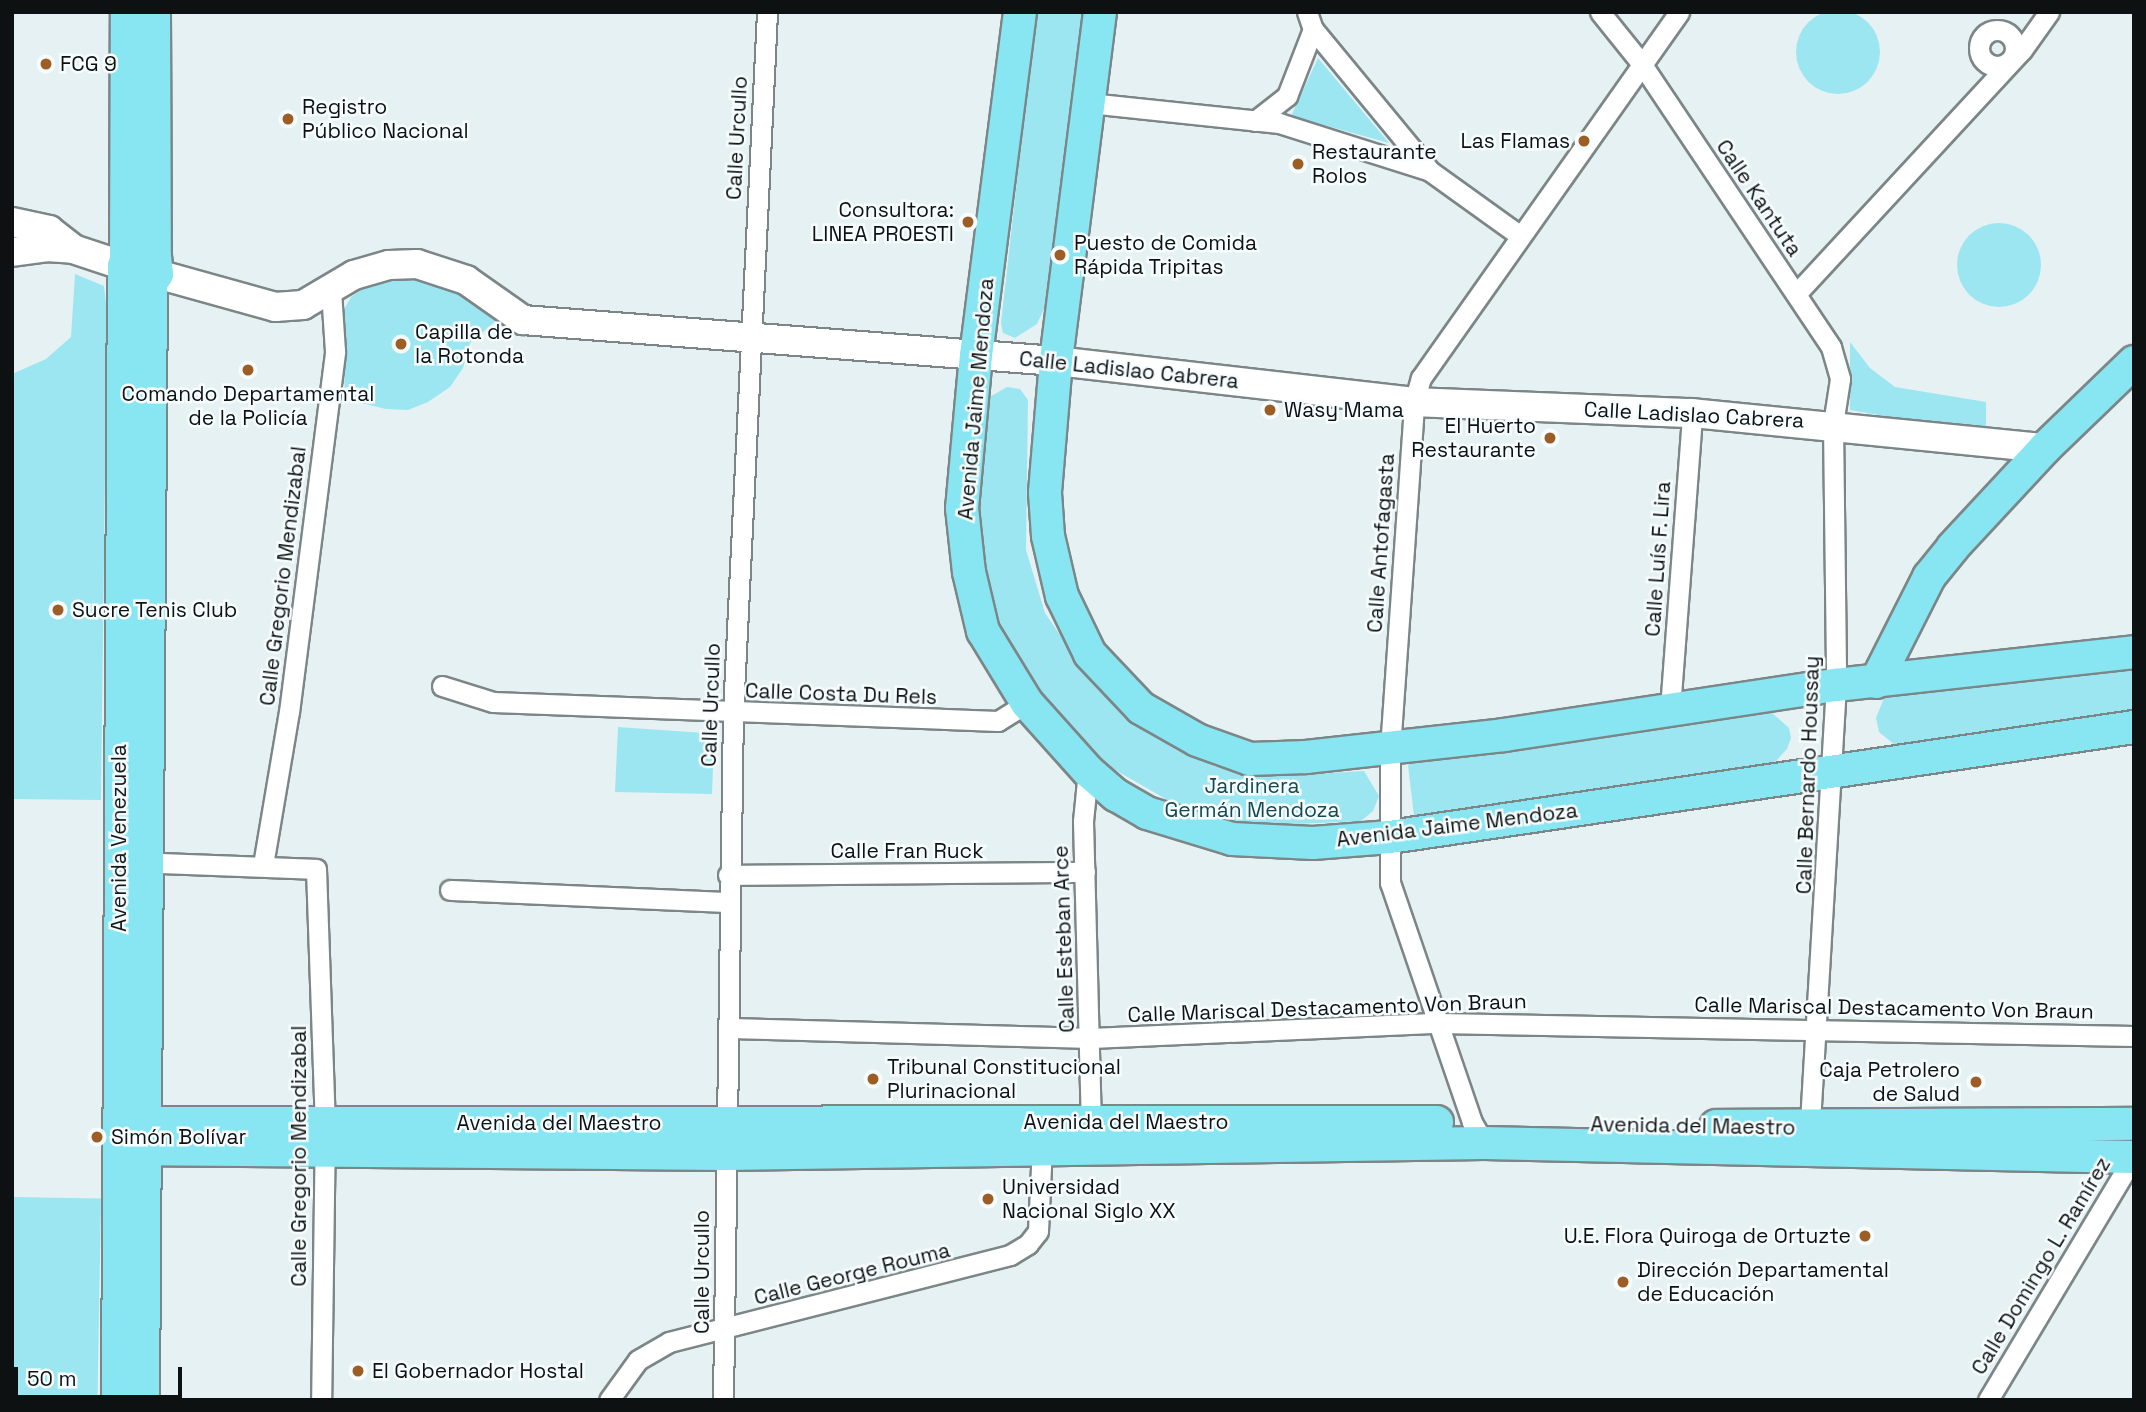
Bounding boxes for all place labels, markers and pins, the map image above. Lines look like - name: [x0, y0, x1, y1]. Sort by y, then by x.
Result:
- place label: FCG 9: [60, 51, 117, 77]
- marker: FCG 9: [38, 56, 54, 72]
- place label: Registro Público Nacional: [302, 94, 469, 144]
- marker: Registro Público Nacional: [280, 111, 296, 127]
- place label: Las Flamas: [1460, 128, 1570, 154]
- marker: Las Flamas: [1576, 133, 1592, 149]
- place label: Restaurante Rolos: [1312, 139, 1437, 189]
- marker: Restaurante Rolos: [1290, 156, 1306, 172]
- place label: Consultora: LINEA PROESTI: [812, 197, 954, 247]
- marker: Consultora: LINEA PROESTI: [960, 214, 976, 230]
- place label: Puesto de Comida Rápida Tripitas: [1074, 230, 1257, 280]
- marker: Puesto de Comida Rápida Tripitas: [1052, 247, 1068, 263]
- place label: Capilla de la Rotonda: [415, 319, 524, 369]
- marker: Capilla de la Rotonda: [393, 336, 409, 352]
- marker: Comando Departamental de la Policía: [240, 362, 256, 378]
- place label: Comando Departamental de la Policía: [122, 381, 374, 431]
- place label: Wasy Mama: [1284, 397, 1404, 423]
- marker: Wasy Mama: [1262, 402, 1278, 418]
- place label: El Huerto Restaurante: [1411, 413, 1536, 463]
- marker: El Huerto Restaurante: [1542, 430, 1558, 446]
- place label: Sucre Tenis Club: [72, 597, 238, 623]
- marker: Sucre Tenis Club: [50, 602, 66, 618]
- place label: Tribunal Constitucional Plurinacional: [887, 1054, 1121, 1104]
- place label: Caja Petrolero de Salud: [1819, 1057, 1960, 1107]
- marker: Tribunal Constitucional Plurinacional: [865, 1071, 881, 1087]
- marker: Caja Petrolero de Salud: [1966, 1072, 1986, 1092]
- place label: Simón Bolívar: [111, 1124, 246, 1150]
- marker: Simón Bolívar: [89, 1129, 105, 1145]
- place label: Universidad Nacional Siglo XX: [1002, 1174, 1176, 1224]
- marker: Universidad Nacional Siglo XX: [980, 1191, 996, 1207]
- place label: U.E. Flora Quiroga de Ortuzte: [1563, 1223, 1851, 1249]
- marker: U.E. Flora Quiroga de Ortuzte: [1857, 1228, 1873, 1244]
- place label: Dirección Departamental de Educación: [1637, 1257, 1889, 1307]
- marker: Dirección Departamental de Educación: [1615, 1274, 1631, 1290]
- place label: El Gobernador Hostal: [372, 1358, 584, 1384]
- marker: El Gobernador Hostal: [350, 1363, 366, 1379]

